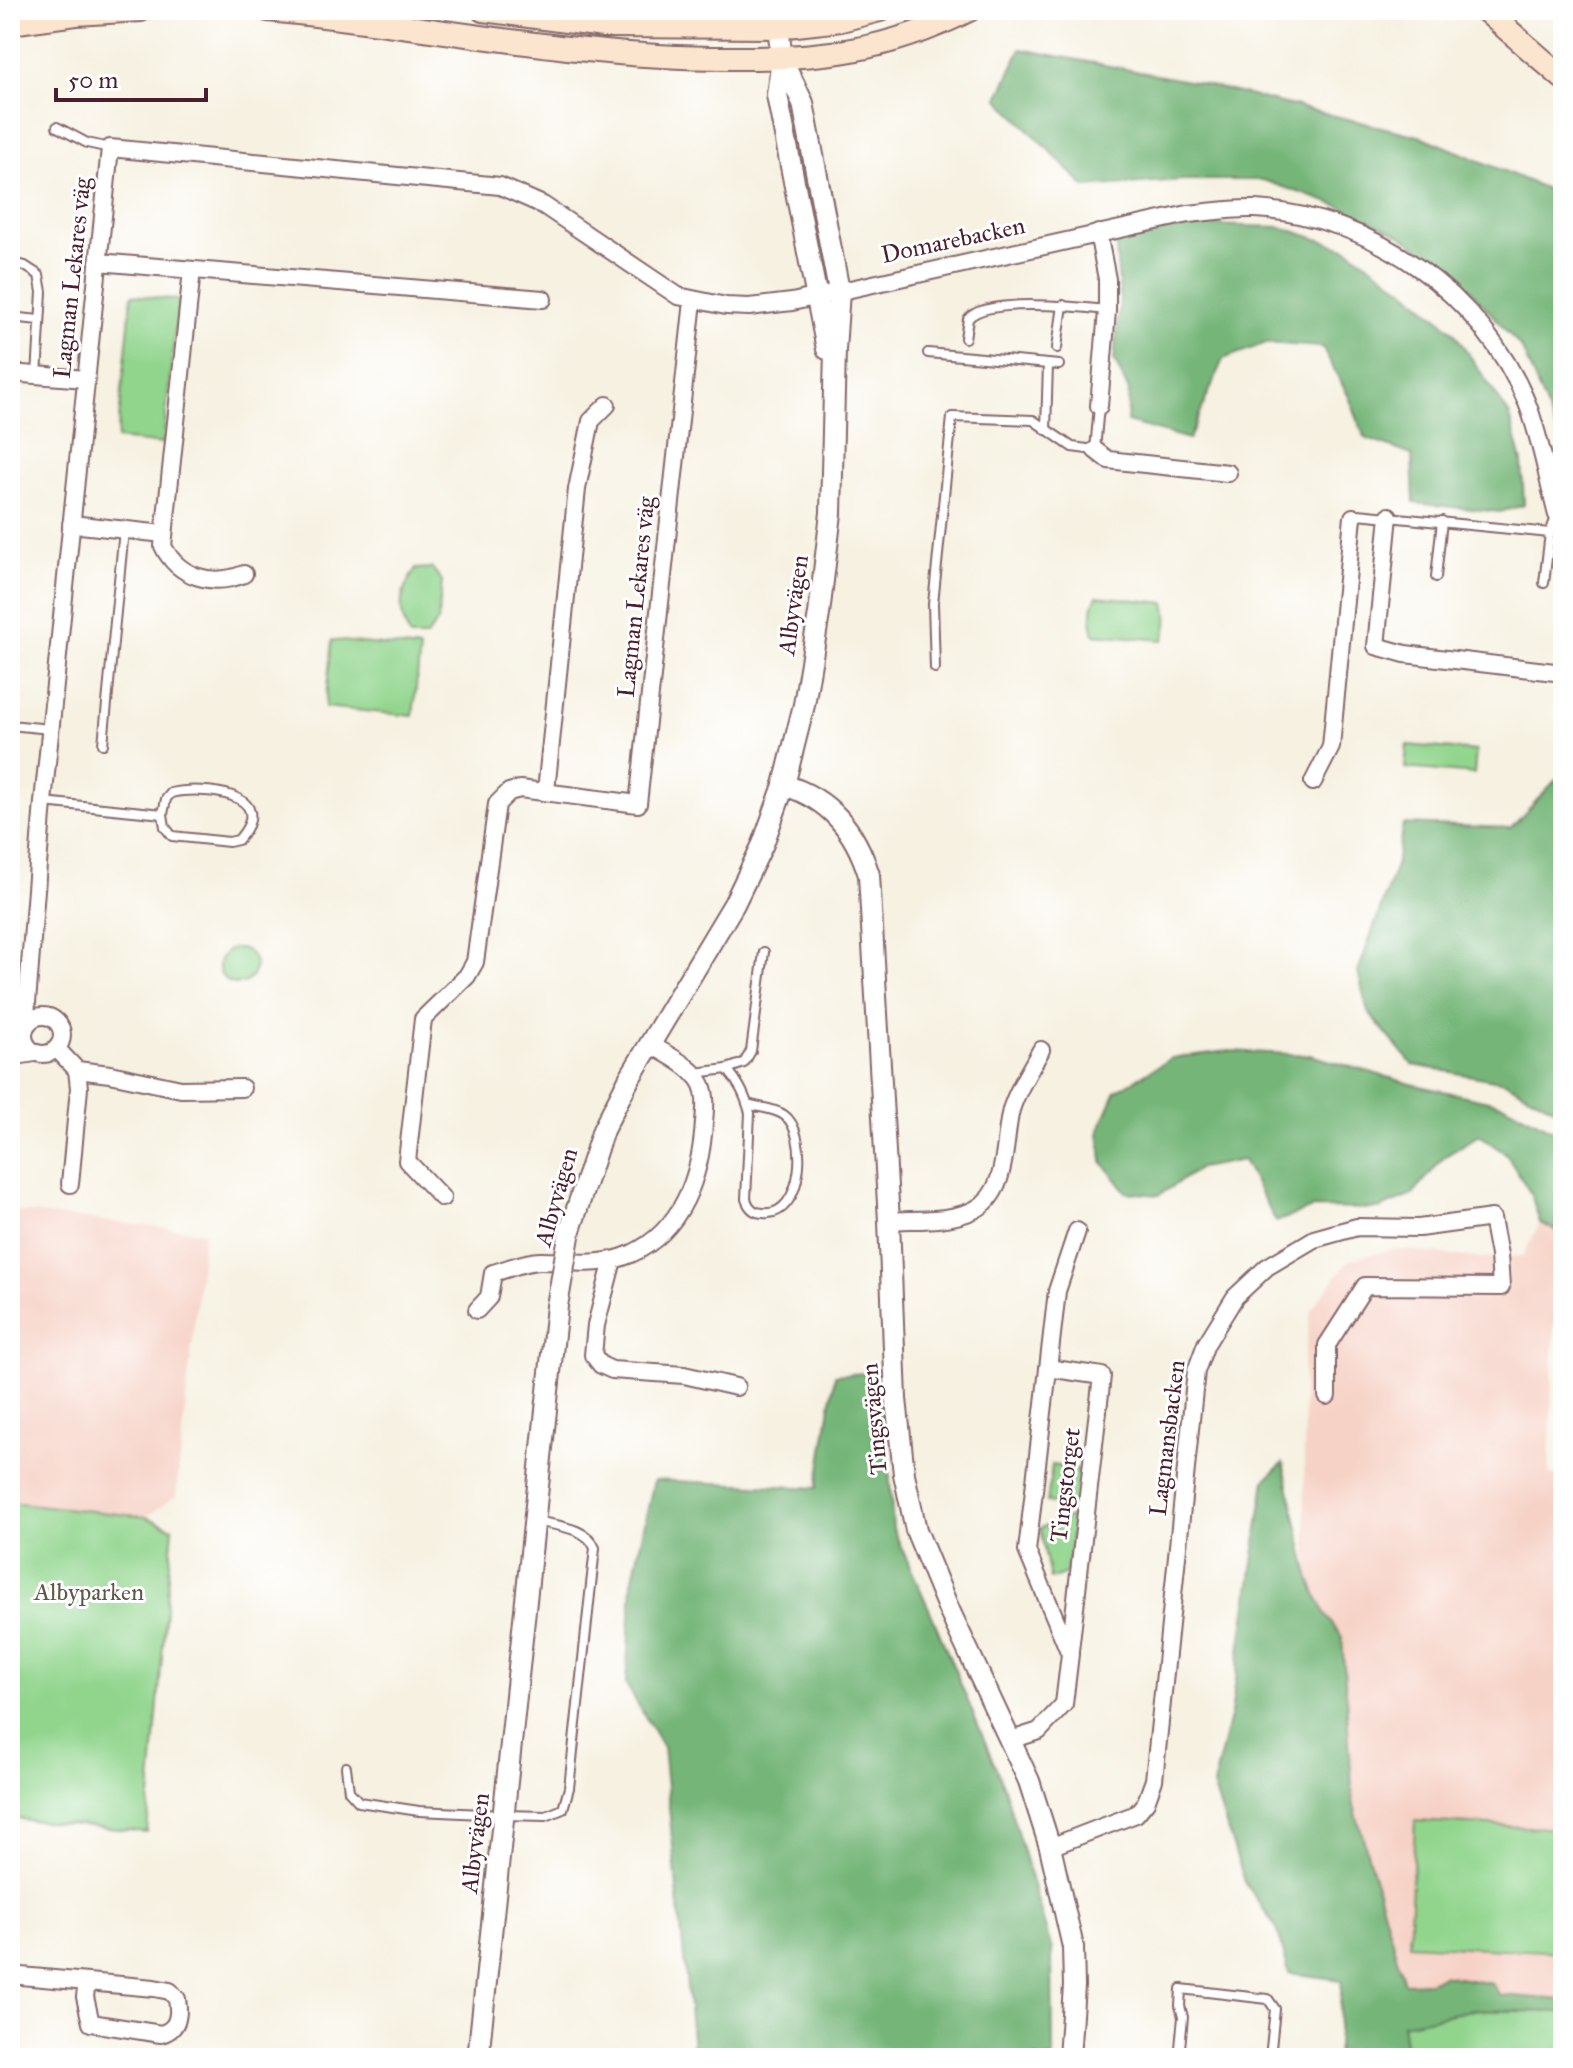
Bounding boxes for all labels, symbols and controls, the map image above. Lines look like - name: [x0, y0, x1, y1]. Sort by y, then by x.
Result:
- scale bar: [56, 52, 206, 102]
- text: 50 m: [68, 65, 118, 95]
- street label: Lagman Lekares väg: [47, 175, 98, 380]
- street label: Domarebacken: [878, 210, 1028, 270]
- street label: Lagman Lekares väg: [611, 494, 662, 699]
- street label: Albyvägen: [771, 553, 815, 658]
- street label: Albyvägen: [527, 1144, 584, 1251]
- street label: Lagmansbacken: [1143, 1358, 1191, 1518]
- street label: Tingsvägen: [854, 1362, 894, 1476]
- street label: Tingstorget: [1043, 1425, 1087, 1544]
- park label: Albyparken: [33, 1577, 144, 1607]
- street label: Albyvägen: [454, 1791, 496, 1896]

